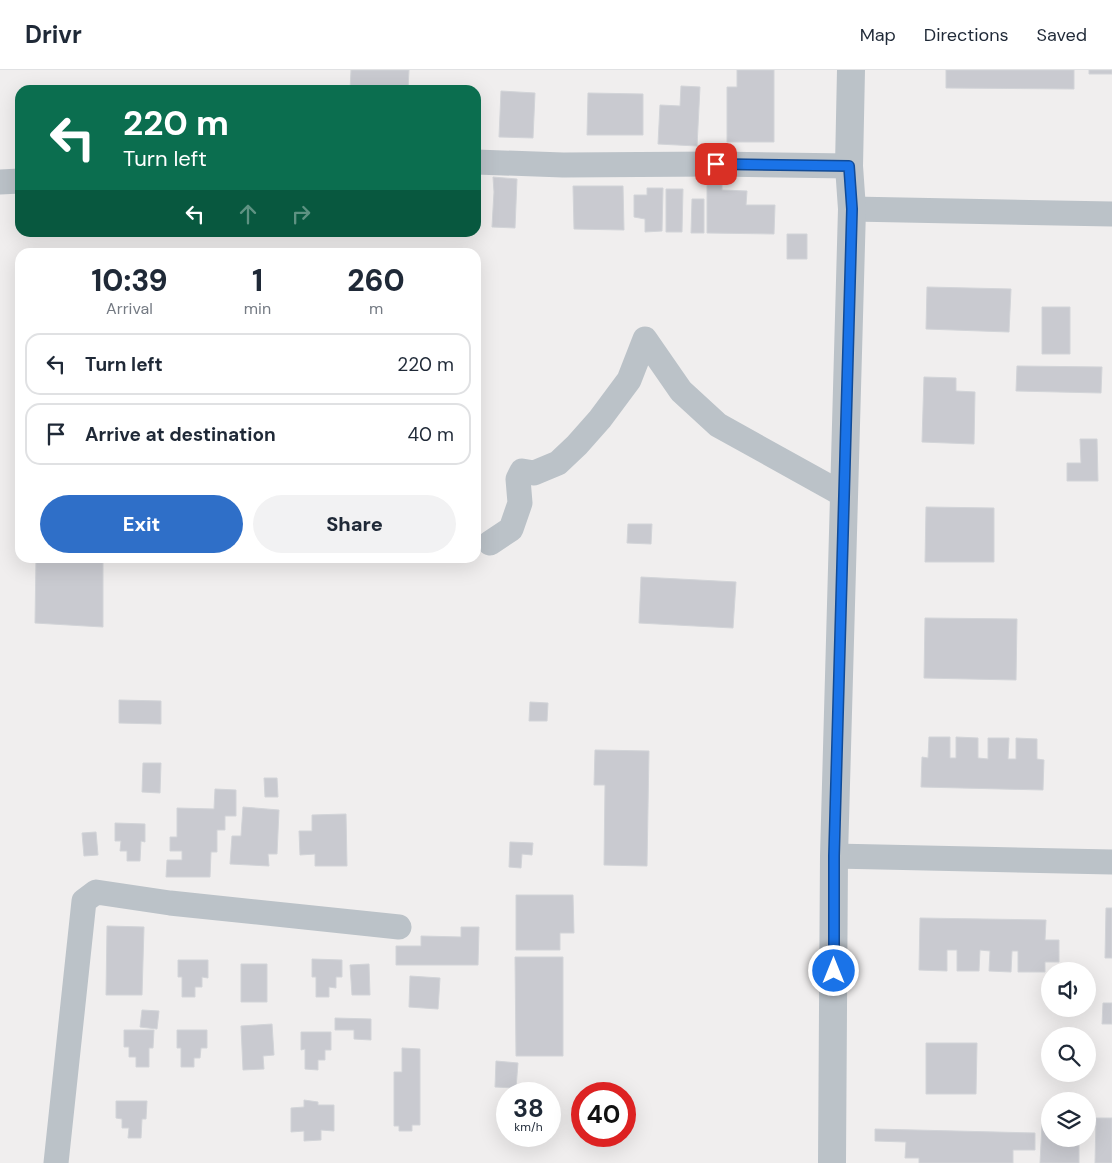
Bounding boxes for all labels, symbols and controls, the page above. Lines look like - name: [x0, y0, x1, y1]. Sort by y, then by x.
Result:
- text: Drivr: [25, 19, 82, 50]
- text: Map: [860, 23, 896, 47]
- text: Directions: [924, 23, 1009, 47]
- text: Saved: [1037, 23, 1087, 47]
- text: 220 m: [123, 100, 229, 146]
- icon: left: [40, 105, 105, 170]
- pin: [695, 143, 737, 185]
- text: Turn left: [123, 144, 207, 173]
- icon: arrive: [702, 150, 730, 178]
- icon: left: [181, 200, 209, 228]
- icon: ahead: [234, 200, 262, 228]
- icon: right: [287, 200, 315, 228]
- text: 10:39: [91, 261, 168, 300]
- text: 1: [252, 261, 263, 300]
- text: 260: [347, 261, 405, 300]
- text: Arrival: [106, 298, 153, 319]
- text: min: [244, 298, 271, 319]
- text: m: [369, 298, 383, 319]
- icon: left: [42, 350, 70, 378]
- text: Turn left: [85, 352, 163, 377]
- text: 220 m: [397, 352, 454, 377]
- icon: arrive: [42, 420, 70, 448]
- text: Arrive at destination: [85, 422, 276, 447]
- text: 40 m: [407, 422, 454, 447]
- button: Exit: [40, 495, 243, 553]
- button: Share: [253, 495, 456, 553]
- position arrow: [807, 944, 859, 996]
- map controls: [1041, 962, 1096, 1147]
- button: sound: [1041, 962, 1096, 1017]
- button: search: [1041, 1027, 1096, 1082]
- speed limit sign: 40: [571, 1082, 636, 1147]
- text: 38: [513, 1092, 544, 1125]
- button: layers: [1041, 1092, 1096, 1147]
- text: km/h: [514, 1119, 543, 1135]

